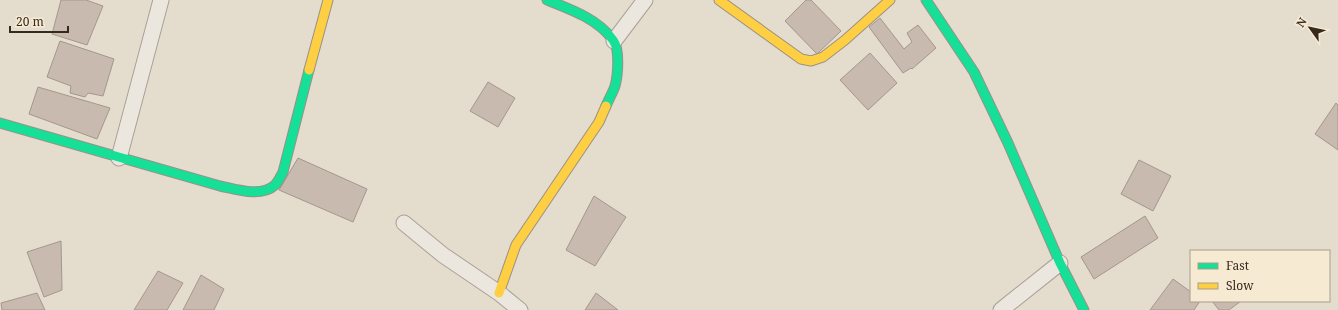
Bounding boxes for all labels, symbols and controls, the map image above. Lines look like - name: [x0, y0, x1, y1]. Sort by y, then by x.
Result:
- scale bar: [10, 8, 68, 34]
- north arrow: [1290, 8, 1330, 48]
- text: 20 m: [16, 13, 44, 30]
- text: N: [1293, 14, 1310, 30]
- legend: [1190, 250, 1330, 302]
- text: Fast: [1226, 257, 1249, 274]
- text: Slow: [1226, 277, 1254, 294]

